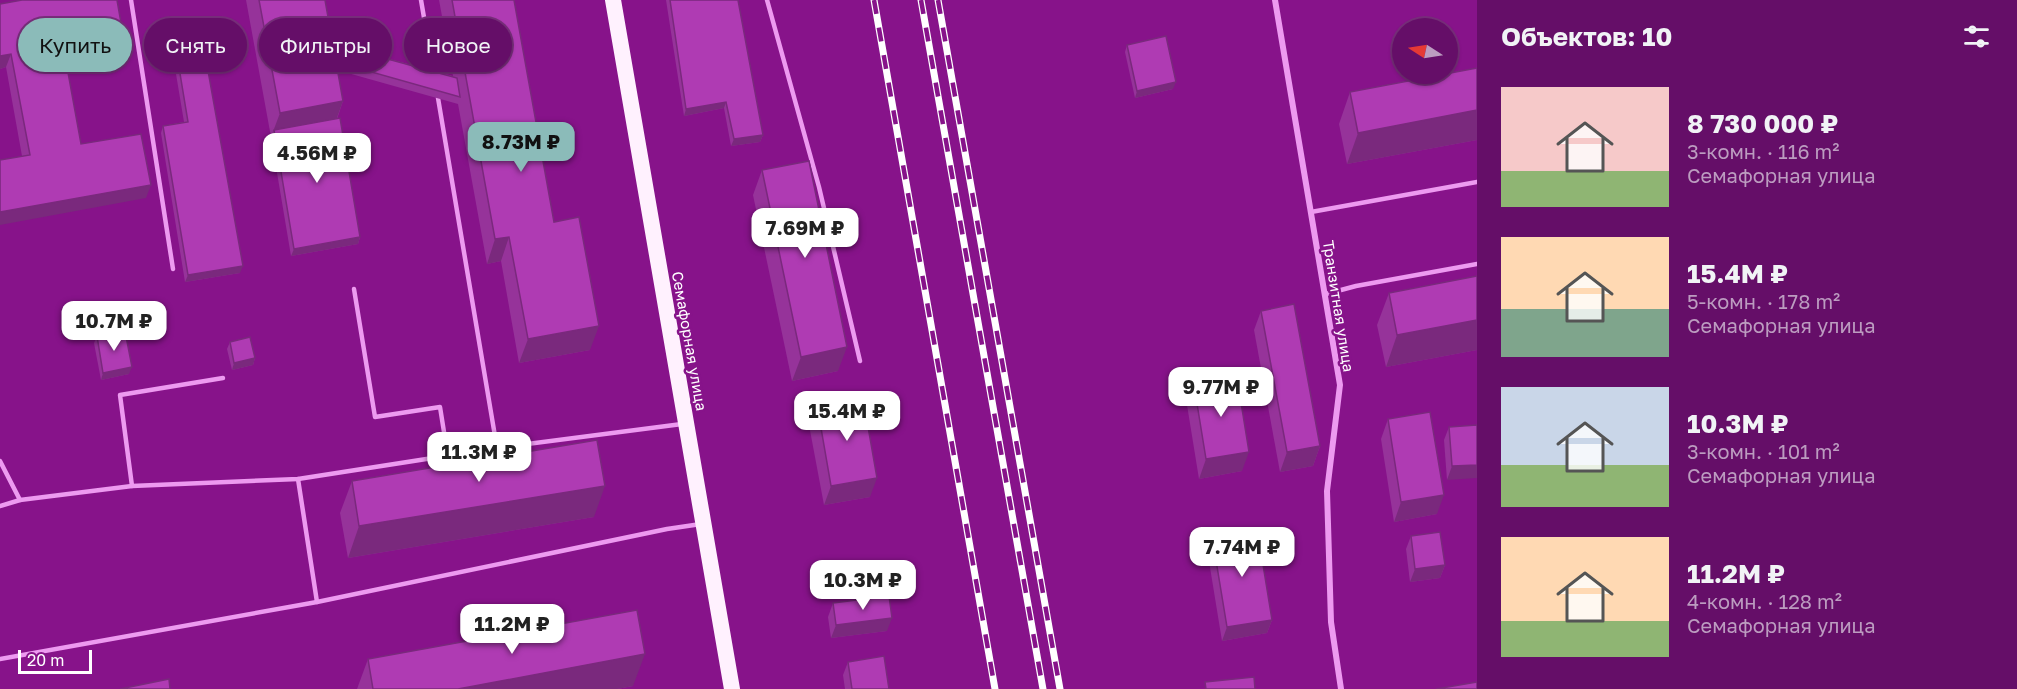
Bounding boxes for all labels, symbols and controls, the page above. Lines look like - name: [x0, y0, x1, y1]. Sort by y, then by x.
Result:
- chip: Купить: [18, 18, 132, 72]
- chip: Снять: [144, 18, 247, 72]
- chip: Фильтры: [259, 18, 392, 72]
- chip: Новое: [404, 18, 512, 72]
- north arrow: [1392, 18, 1458, 84]
- map controls: [1392, 18, 1458, 84]
- icon: filters: [1960, 20, 1993, 53]
- text: Объектов: 10: [1501, 21, 1672, 52]
- text: 8 730 000 ₽: [1687, 108, 1838, 139]
- icon: home: [1549, 111, 1621, 183]
- pin: 8.73M ₽: [466, 122, 576, 173]
- text: 8.73M ₽: [482, 129, 560, 153]
- pin: 4.56M ₽: [262, 133, 372, 184]
- text: 3-комн. · 116 m²: [1687, 139, 1839, 163]
- text: 4.56M ₽: [277, 140, 357, 164]
- text: Семафорная улица: [1687, 163, 1876, 187]
- pin: 7.69M ₽: [750, 208, 860, 259]
- text: 7.69M ₽: [766, 215, 845, 239]
- street label: Транзитная улица: [1320, 239, 1358, 373]
- text: 15.4M ₽: [1687, 258, 1788, 289]
- icon: home: [1549, 261, 1621, 333]
- street label: Семафорная улица: [669, 270, 711, 412]
- text: 5-комн. · 178 m²: [1687, 289, 1840, 313]
- pin: 10.7M ₽: [59, 301, 169, 352]
- text: 10.7M ₽: [76, 308, 152, 332]
- text: Семафорная улица: [1687, 313, 1876, 337]
- pin: 9.77M ₽: [1166, 367, 1276, 418]
- text: 9.77M ₽: [1182, 374, 1260, 398]
- pin: 15.4M ₽: [792, 391, 902, 442]
- text: 15.4M ₽: [808, 398, 886, 422]
- text: 10.3M ₽: [1687, 408, 1789, 439]
- icon: home: [1549, 411, 1621, 483]
- pin: 11.3M ₽: [424, 432, 534, 483]
- text: 11.3M ₽: [441, 439, 517, 463]
- text: 3-комн. · 101 m²: [1687, 439, 1840, 463]
- text: Семафорная улица: [1687, 463, 1876, 487]
- pin: 7.74M ₽: [1187, 527, 1297, 578]
- text: 7.74M ₽: [1204, 534, 1281, 558]
- text: 11.2M ₽: [1687, 558, 1785, 589]
- pin: 10.3M ₽: [808, 560, 918, 611]
- icon: home: [1549, 561, 1621, 633]
- text: 10.3M ₽: [824, 567, 902, 591]
- text: 4-комн. · 128 m²: [1687, 589, 1842, 613]
- pin: 11.2M ₽: [457, 604, 567, 655]
- text: 11.2M ₽: [474, 611, 550, 635]
- text: Семафорная улица: [1687, 613, 1876, 637]
- scale bar: [18, 647, 92, 674]
- text: 20 m: [27, 650, 64, 670]

